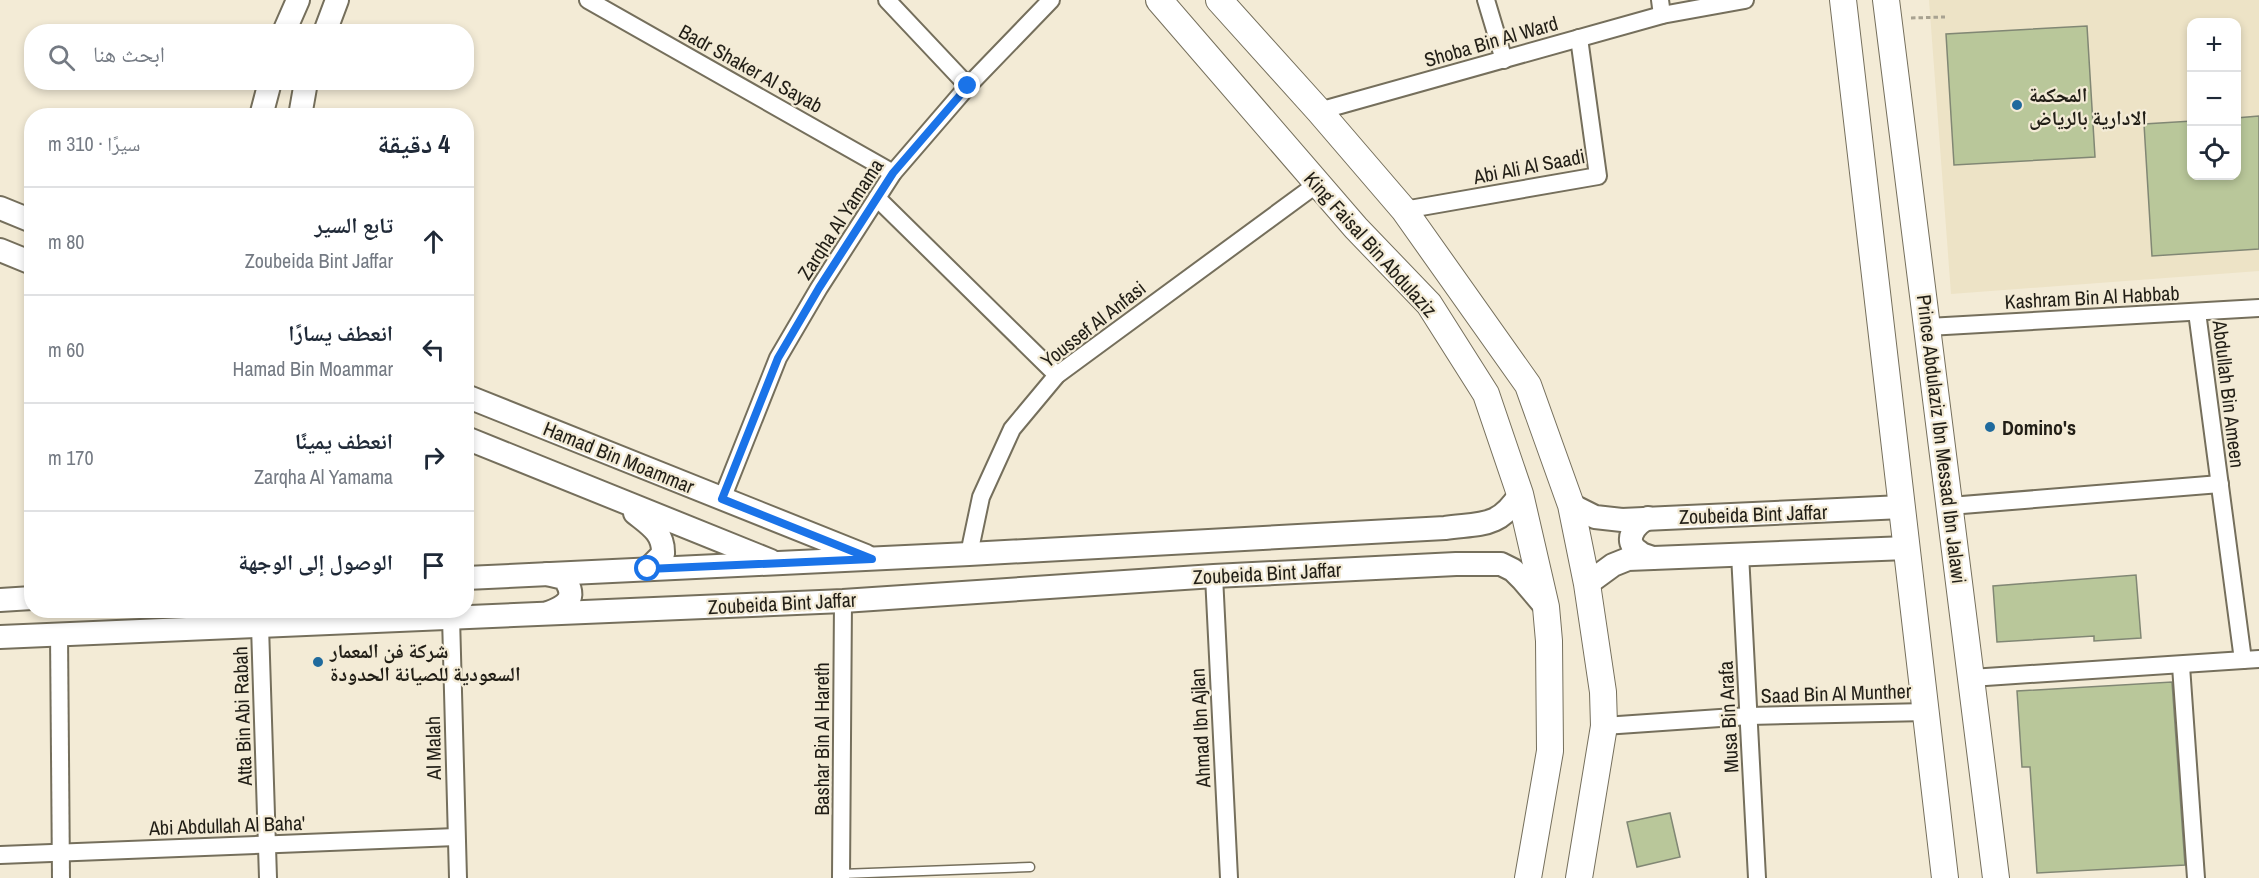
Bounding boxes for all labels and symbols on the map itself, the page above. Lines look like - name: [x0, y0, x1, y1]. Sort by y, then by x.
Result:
- street label: Shoba Bin Al Ward: [1421, 9, 1561, 73]
- street label: Badr Shaker Al Sayab: [674, 17, 828, 119]
- route end: [954, 72, 980, 98]
- place label: المحكمة الادارية بالرياض: [2029, 81, 2147, 131]
- marker: المحكمة الادارية بالرياض: [2010, 98, 2024, 112]
- street label: Abi Ali Al Saadi: [1470, 142, 1587, 190]
- street label: Zarqha Al Yamama: [791, 153, 889, 285]
- street label: King Faisal Bin Abdulaziz: [1298, 165, 1444, 323]
- street label: Youssef Al Anfasi: [1035, 274, 1151, 374]
- street label: Kashram Bin Al Habbab: [2004, 279, 2180, 315]
- street label: Prince Abdulaziz Ibn Messad Ibn Jalawi: [1911, 293, 1973, 585]
- street label: Abdullah Bin Ameen: [2206, 318, 2251, 469]
- street label: Hamad Bin Moammar: [540, 414, 699, 500]
- place label: Domino's: [2002, 414, 2076, 441]
- marker: Domino's: [1983, 420, 1997, 434]
- street label: Zoubeida Bint Jaffar: [1678, 498, 1828, 530]
- route start: [634, 555, 660, 581]
- street label: Zoubeida Bint Jaffar: [1192, 556, 1342, 590]
- street label: Zoubeida Bint Jaffar: [707, 586, 857, 620]
- place label: شركة فن المعمار السعودية للصيانة الحدودة: [329, 637, 521, 687]
- street label: Atta Bin Abi Rabah: [226, 646, 258, 787]
- marker: شركة فن المعمار السعودية للصيانة الحدودة: [311, 655, 325, 669]
- street label: Musa Bin Arafa: [1712, 660, 1744, 774]
- street label: Bashar Bin Al Hareth: [808, 662, 835, 816]
- street label: Ahmad Ibn Ajlan: [1183, 668, 1217, 789]
- street label: Saad Bin Al Munther: [1760, 677, 1912, 709]
- street label: Al Malah: [419, 716, 447, 781]
- street label: Abi Abdullah Al Baha': [147, 809, 306, 841]

